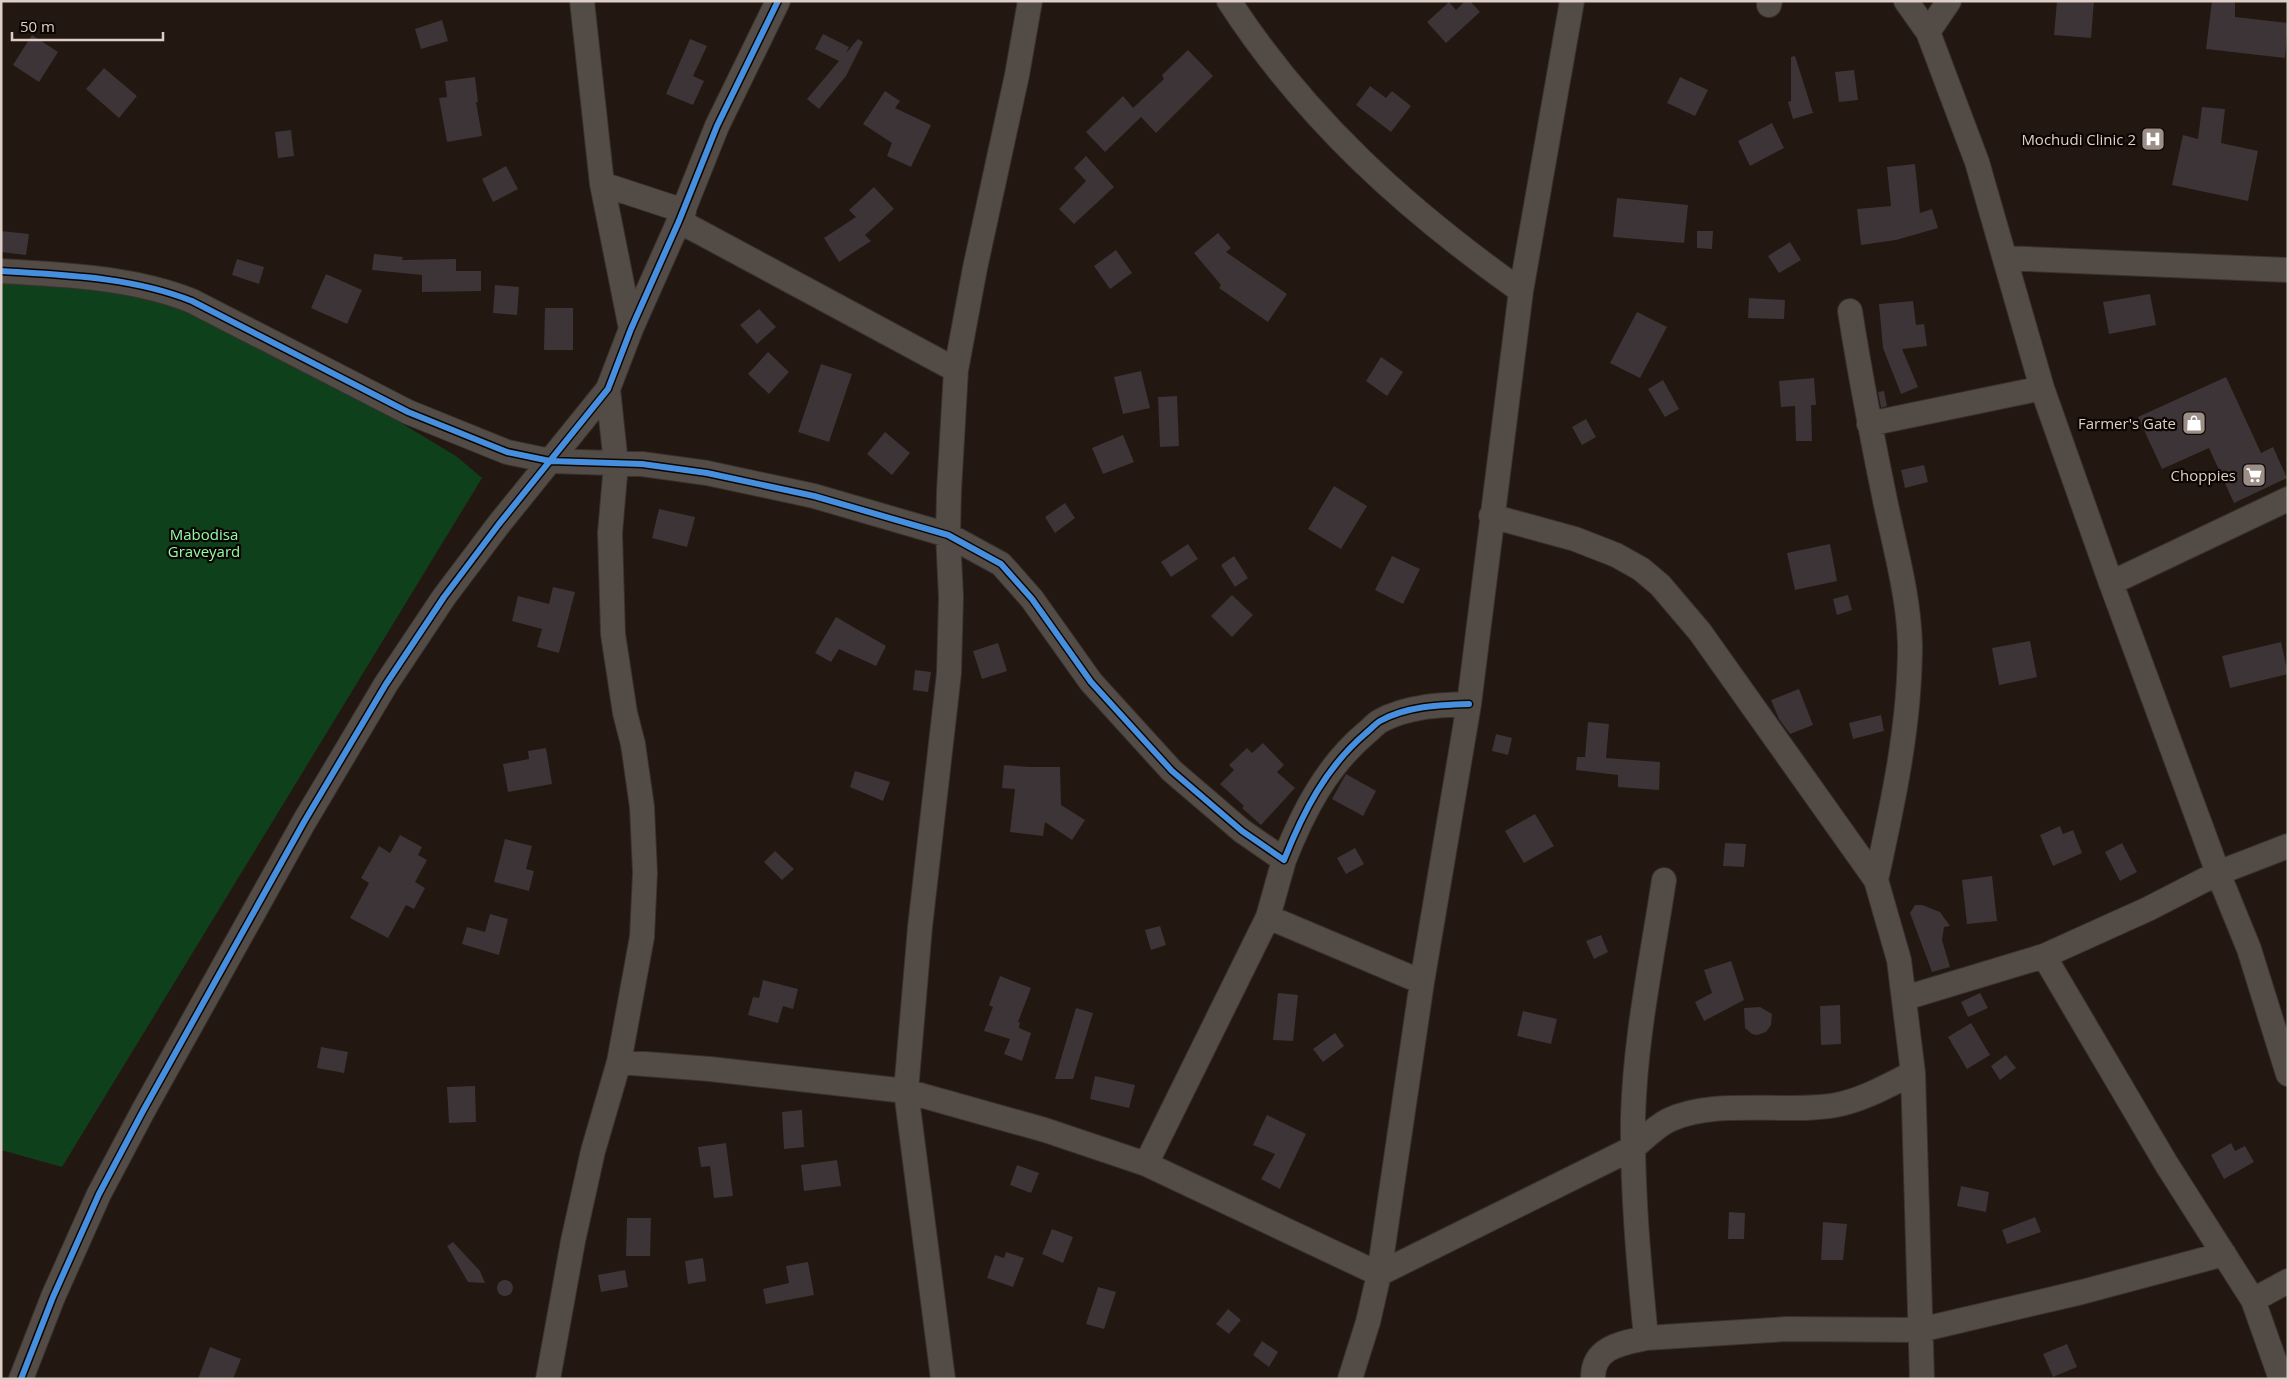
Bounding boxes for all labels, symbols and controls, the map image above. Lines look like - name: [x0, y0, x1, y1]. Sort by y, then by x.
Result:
- scale bar: [12, 10, 164, 42]
- text: 50 m: [20, 16, 55, 36]
- hospital icon: Mochudi Clinic 2: [2140, 126, 2166, 152]
- place label: Mochudi Clinic 2: [2021, 129, 2136, 149]
- shop icon: Farmer's Gate: [2181, 410, 2207, 436]
- place label: Farmer's Gate: [2078, 413, 2176, 433]
- supermarket icon: Choppies: [2241, 462, 2267, 488]
- place label: Choppies: [2171, 465, 2236, 485]
- park label: Mabodisa Graveyard: [168, 524, 240, 561]

